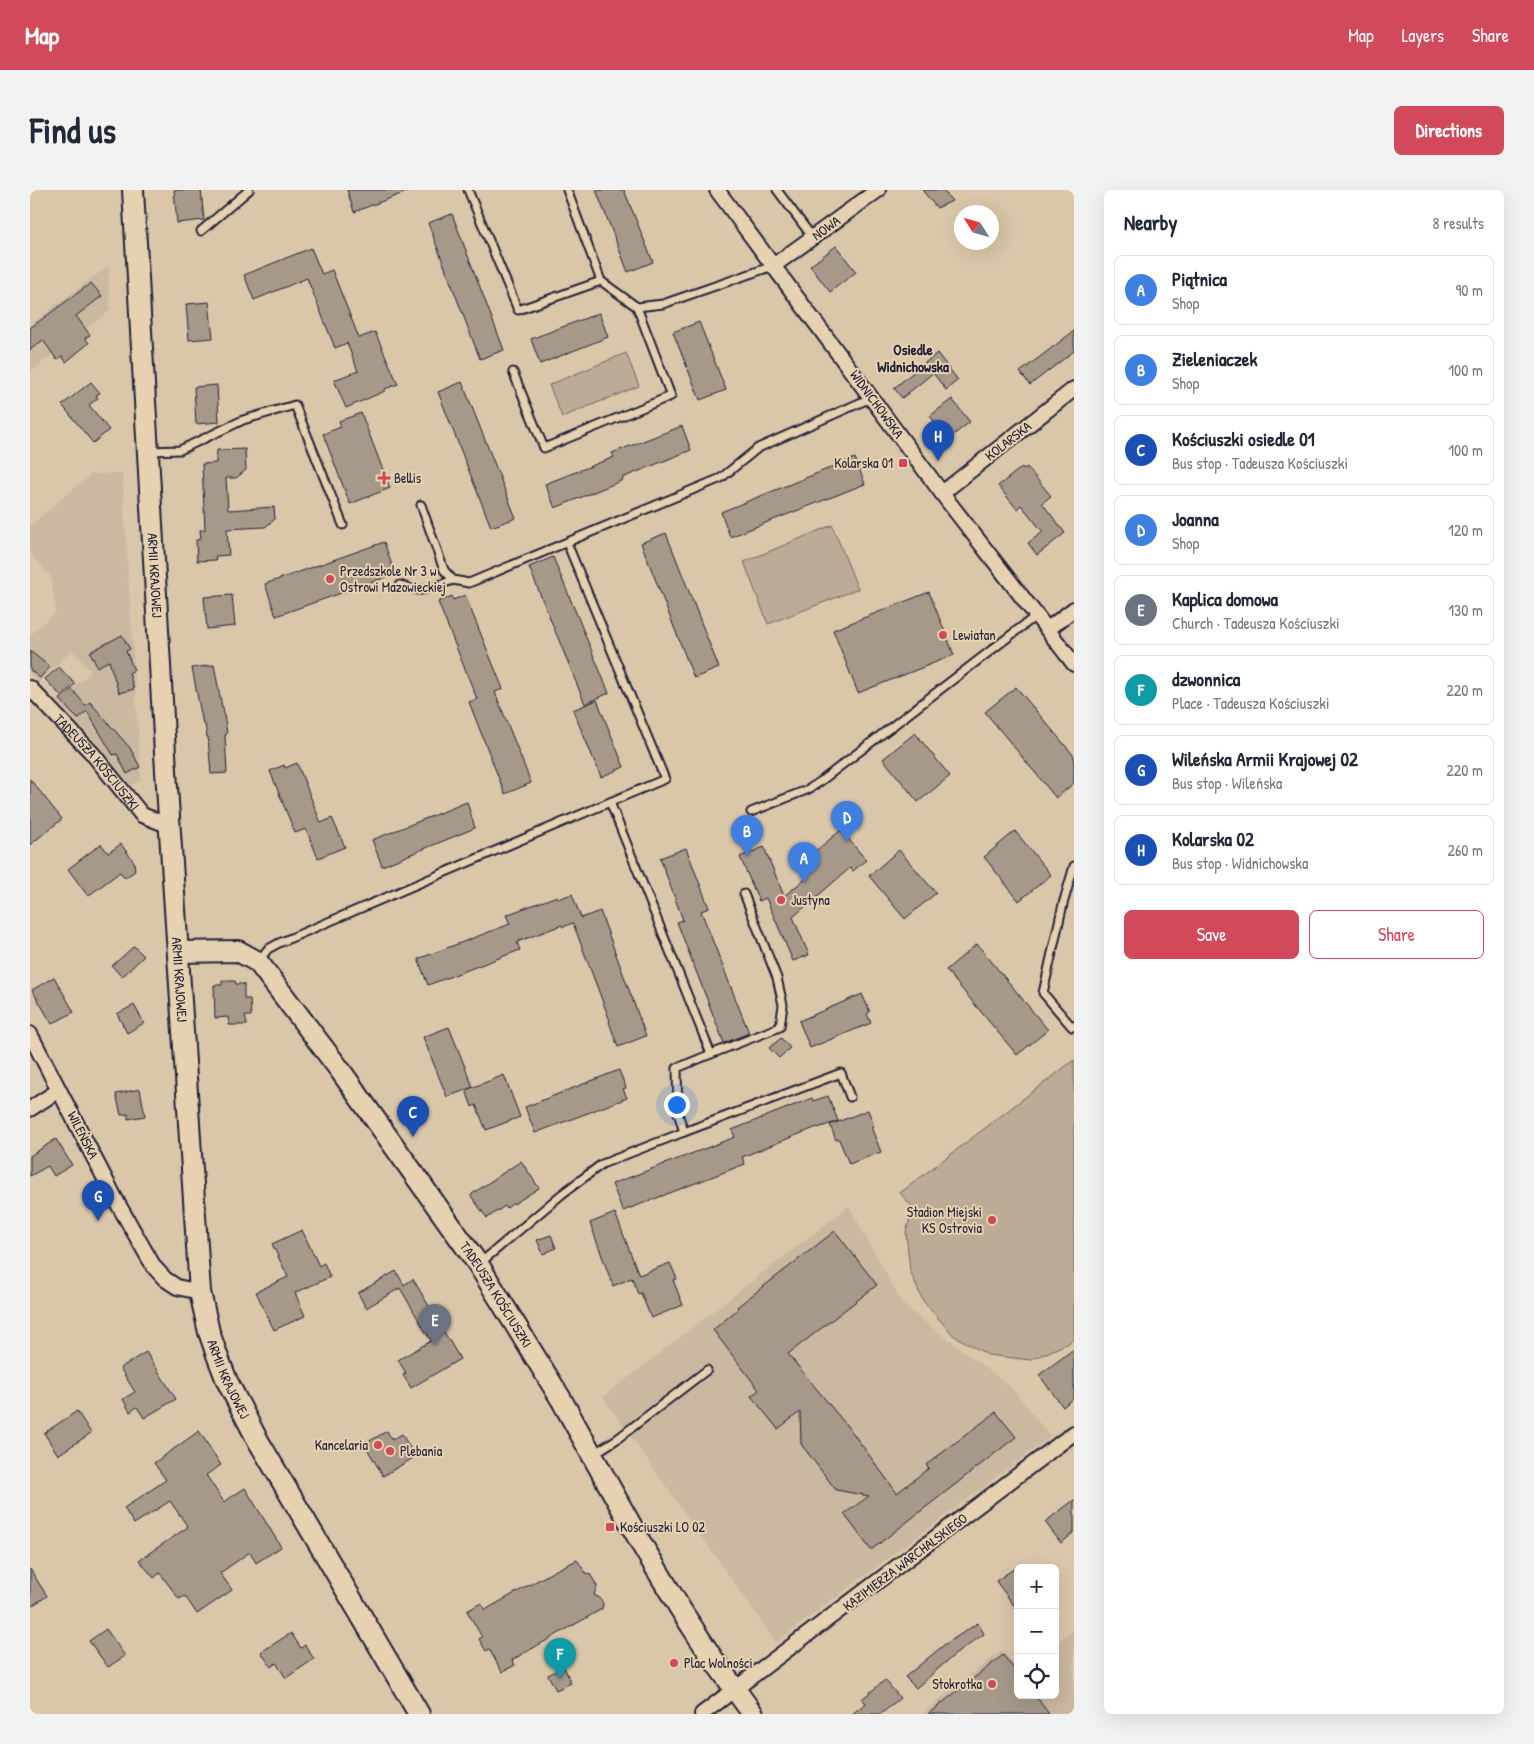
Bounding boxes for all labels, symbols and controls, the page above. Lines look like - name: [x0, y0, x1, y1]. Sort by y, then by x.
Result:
- text: Map: [25, 19, 59, 51]
- text: Map: [1348, 23, 1374, 48]
- text: Layers: [1402, 23, 1444, 48]
- text: Share: [1472, 23, 1509, 48]
- button: Directions: [1394, 106, 1504, 155]
- text: Find us: [30, 107, 116, 154]
- north arrow: [954, 205, 999, 250]
- text: Nearby: [1124, 208, 1177, 237]
- street label: NOWA: [808, 211, 844, 244]
- text: 8 results: [1432, 212, 1484, 234]
- text: Piątnica: [1172, 266, 1227, 292]
- text: A: [1137, 279, 1145, 301]
- text: 90 m: [1455, 279, 1483, 301]
- text: Shop: [1172, 292, 1199, 314]
- district label: Osiedle Widnichowska: [877, 339, 949, 377]
- text: Zieleniaczek: [1172, 346, 1257, 372]
- text: B: [1137, 359, 1145, 381]
- text: 100 m: [1448, 359, 1483, 381]
- street label: WIDNICHOWSKA: [846, 366, 909, 442]
- text: Shop: [1172, 372, 1199, 394]
- street label: KOLARSKA: [981, 416, 1035, 465]
- pin: H: [922, 420, 954, 461]
- text: Kościuszki osiedle 01: [1172, 426, 1315, 452]
- text: C: [1137, 439, 1145, 461]
- text: 100 m: [1448, 439, 1483, 461]
- text: Bus stop · Tadeusza Kościuszki: [1172, 452, 1348, 474]
- place label: Kolarska 01: [834, 453, 893, 472]
- marker: Kolarska 01: [897, 457, 909, 469]
- place label: Bellis: [394, 468, 421, 487]
- marker: Bellis: [378, 472, 390, 484]
- text: Joanna: [1172, 506, 1219, 532]
- text: D: [1137, 519, 1145, 541]
- text: 120 m: [1448, 519, 1483, 541]
- street label: ARMII KRAJOWEJ: [143, 532, 167, 618]
- text: Shop: [1172, 532, 1199, 554]
- place label: Przedszkole Nr 3 w Ostrowi Mazowieckiej: [340, 561, 446, 597]
- marker: Przedszkole Nr 3 w Ostrowi Mazowieckiej: [324, 573, 336, 585]
- text: Kaplica domowa: [1172, 586, 1278, 612]
- text: E: [1137, 599, 1145, 621]
- text: 130 m: [1448, 599, 1483, 621]
- text: Church · Tadeusza Kościuszki: [1172, 612, 1340, 634]
- place label: Lewiatan: [953, 625, 996, 644]
- marker: Lewiatan: [937, 629, 949, 641]
- text: dzwonnica: [1172, 666, 1240, 692]
- text: F: [1138, 679, 1144, 701]
- text: 220 m: [1446, 679, 1483, 701]
- text: Place · Tadeusza Kościuszki: [1172, 692, 1330, 714]
- street label: TADEUSZA KOŚCIUSZKI: [50, 709, 144, 814]
- text: Wileńska Armii Krajowej 02: [1172, 746, 1358, 772]
- text: G: [1137, 759, 1145, 781]
- text: 220 m: [1446, 759, 1483, 781]
- text: Bus stop · Wileńska: [1172, 772, 1282, 794]
- pin: D: [831, 801, 863, 842]
- pin: B: [731, 815, 763, 856]
- text: Kolarska 02: [1172, 826, 1254, 852]
- text: H: [1137, 839, 1145, 861]
- text: 260 m: [1447, 839, 1483, 861]
- pin: A: [788, 842, 820, 883]
- text: Bus stop · Widnichowska: [1172, 852, 1308, 874]
- place label: Justyna: [791, 890, 830, 910]
- marker: Justyna: [775, 894, 787, 906]
- button: Save: [1124, 910, 1299, 959]
- button: Share: [1309, 910, 1484, 959]
- street label: ARMII KRAJOWEJ: [168, 937, 192, 1023]
- your location: [664, 1092, 690, 1118]
- pin: C: [397, 1096, 429, 1137]
- street label: WILEŃSKA: [63, 1108, 104, 1162]
- pin: G: [82, 1180, 114, 1221]
- place label: Stadion Miejski KS Ostrovia: [907, 1202, 983, 1237]
- marker: Stadion Miejski KS Ostrovia: [986, 1214, 998, 1226]
- street label: TADEUSZA KOŚCIUSZKI: [456, 1237, 537, 1351]
- pin: E: [419, 1304, 451, 1345]
- street label: ARMII KRAJOWEJ: [203, 1337, 255, 1422]
- place label: Kancelaria: [315, 1435, 369, 1454]
- marker: Kancelaria: [372, 1439, 384, 1451]
- place label: Plebania: [400, 1441, 443, 1460]
- marker: Plebania: [384, 1445, 396, 1457]
- street label: KAZIMIERZA WARCHALSKIEGO: [838, 1508, 971, 1615]
- place label: Kościuszki LO 02: [620, 1517, 706, 1536]
- marker: Kościuszki LO 02: [604, 1521, 616, 1533]
- map controls: [1014, 1564, 1059, 1699]
- button: +: [1014, 1564, 1059, 1609]
- button: −: [1014, 1609, 1059, 1654]
- pin: F: [544, 1638, 576, 1679]
- place label: Plac Wolności: [684, 1653, 753, 1672]
- button: locate: [1014, 1654, 1059, 1699]
- marker: Plac Wolności: [668, 1657, 680, 1669]
- place label: Stokrotka: [932, 1674, 983, 1693]
- marker: Stokrotka: [986, 1678, 998, 1690]

